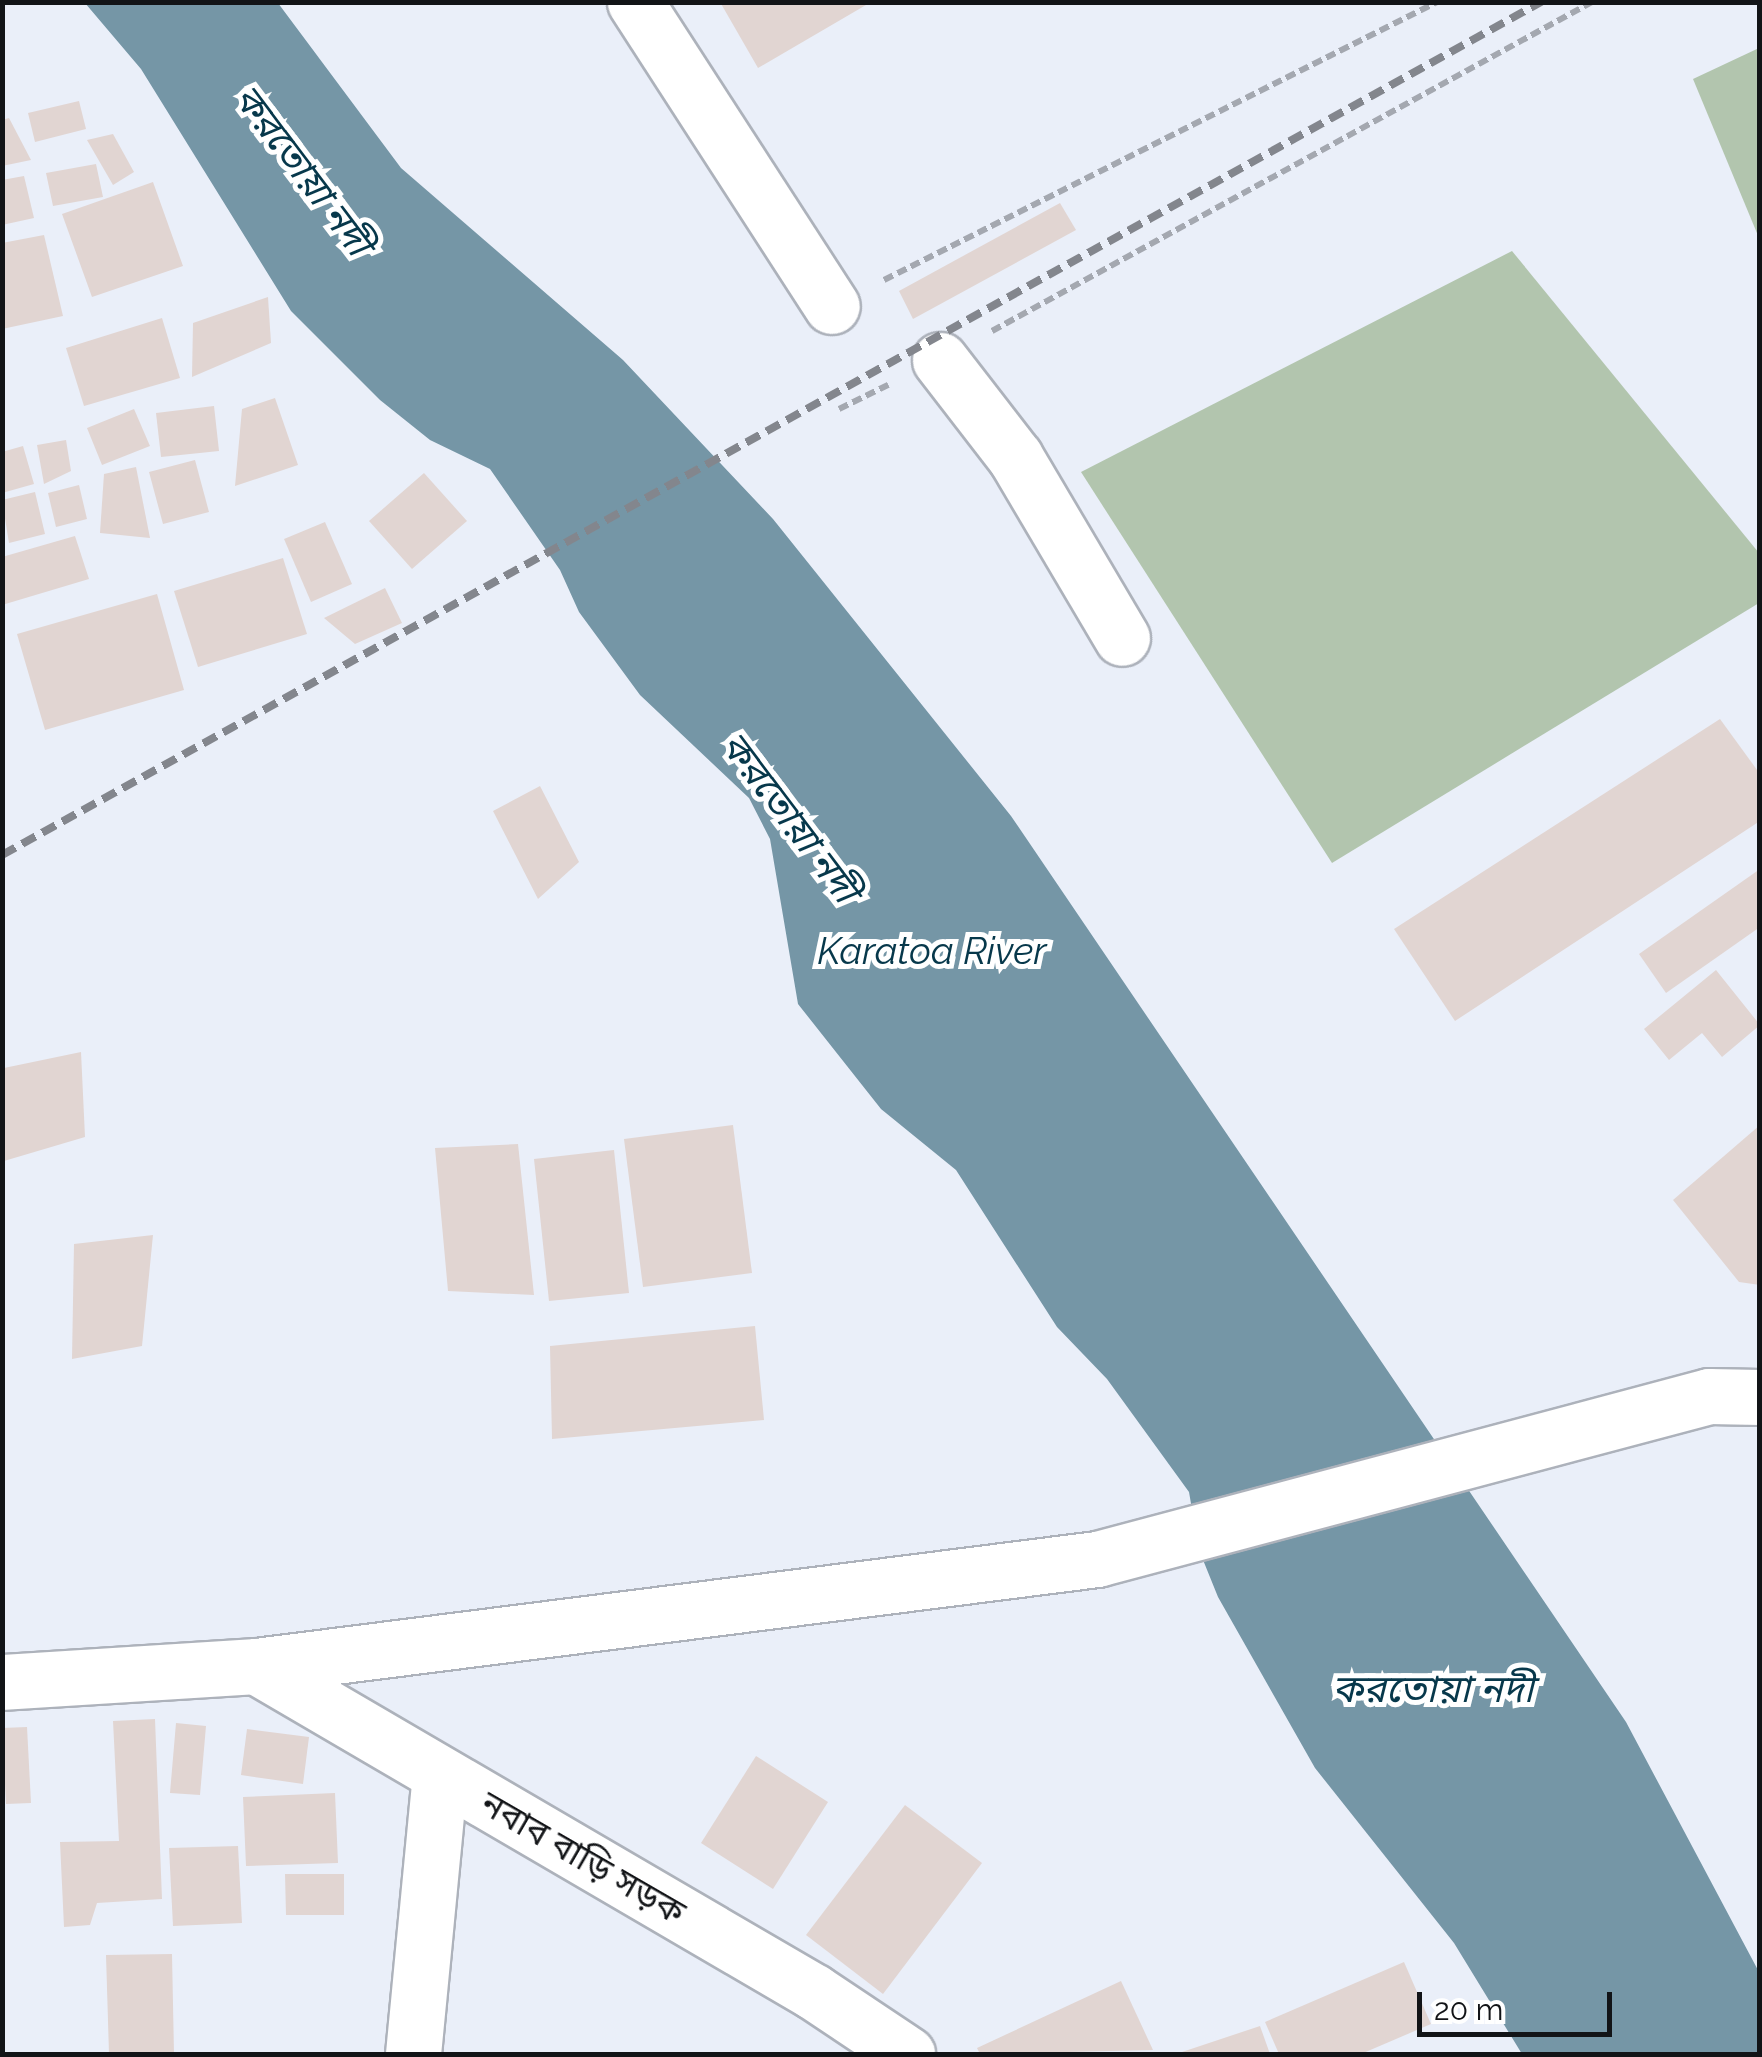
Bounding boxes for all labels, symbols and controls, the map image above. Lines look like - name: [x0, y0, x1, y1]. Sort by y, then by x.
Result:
- water label: করতোয়া নদী: [224, 76, 382, 264]
- water label: করতোয়া নদী: [711, 723, 869, 911]
- water label: Karatoa River: [817, 928, 1047, 974]
- water label: করতোয়া নদী: [1332, 1666, 1534, 1712]
- street label: নবাব বাড়ি সড়ক: [473, 1782, 693, 1934]
- scale bar: [1422, 1972, 1617, 2034]
- text: 20 m: [1434, 1992, 1503, 2027]

